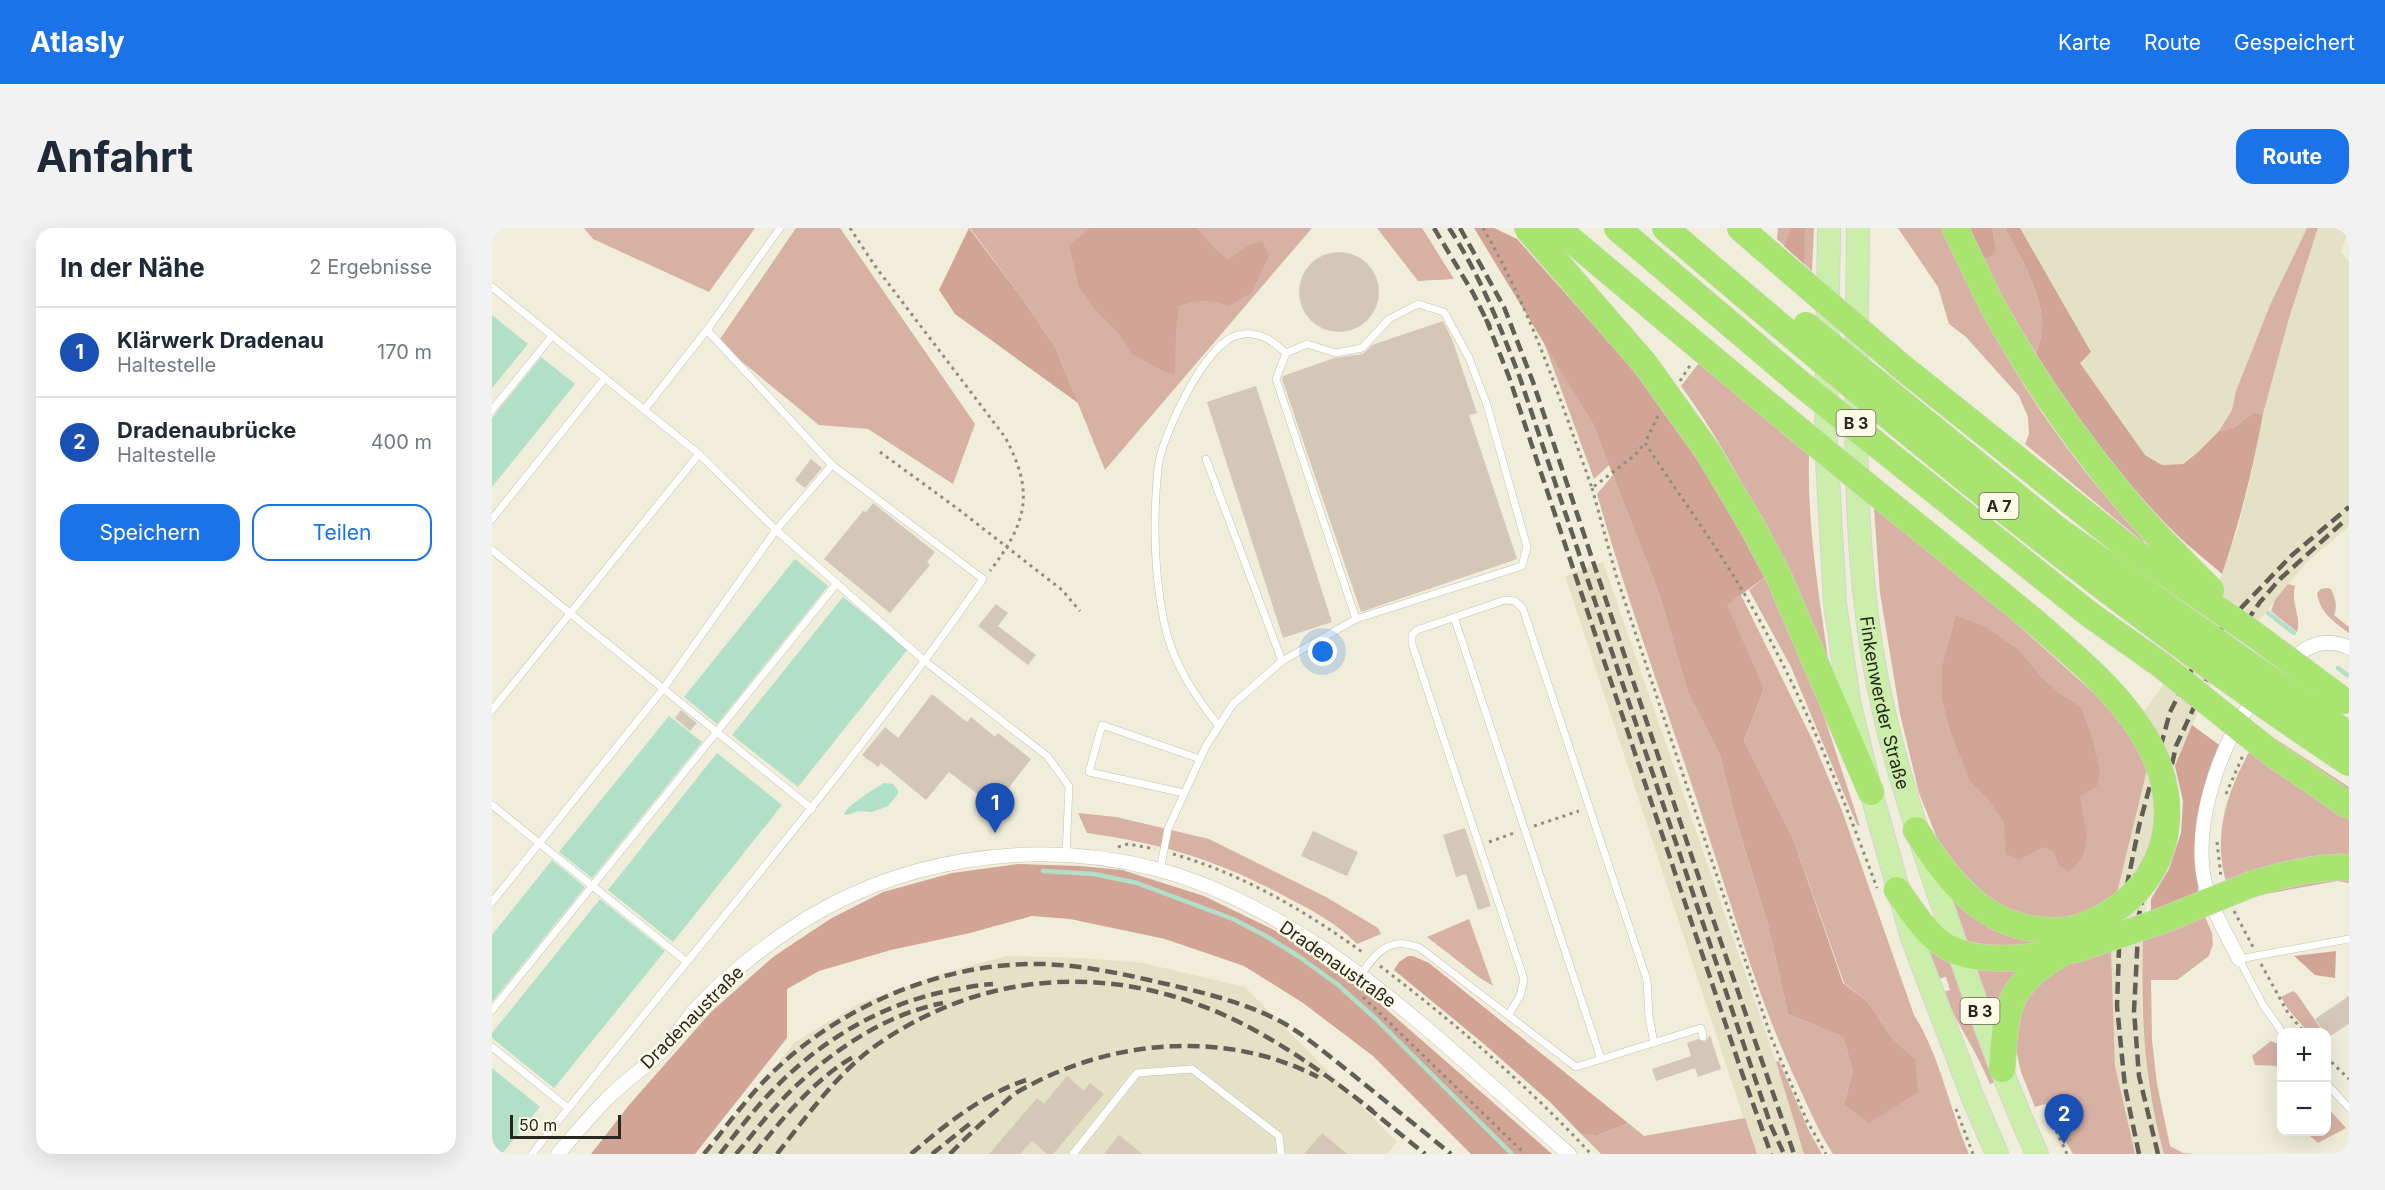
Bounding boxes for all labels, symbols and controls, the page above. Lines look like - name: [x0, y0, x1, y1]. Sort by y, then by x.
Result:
- text: Atlasly: [30, 25, 125, 59]
- text: Karte: [2058, 30, 2111, 55]
- text: Route: [2144, 30, 2201, 55]
- text: Gespeichert: [2234, 30, 2355, 55]
- button: Route: [2236, 129, 2349, 184]
- text: Anfahrt: [36, 131, 193, 182]
- text: In der Nähe: [60, 252, 205, 283]
- text: 2 Ergebnisse: [309, 255, 432, 279]
- text: Klärwerk Dradenau: [117, 327, 324, 353]
- text: 1: [75, 340, 84, 364]
- text: 170 m: [377, 340, 432, 364]
- text: Haltestelle: [117, 353, 216, 377]
- road number: B 3: [1836, 410, 1876, 436]
- text: Dradenaubrücke: [117, 417, 296, 443]
- text: 2: [73, 430, 86, 454]
- text: 400 m: [371, 430, 432, 454]
- text: Haltestelle: [117, 443, 216, 467]
- road number: A 7: [1980, 493, 2018, 519]
- button: Speichern: [60, 504, 240, 561]
- button: Teilen: [252, 504, 432, 561]
- street label: Finkenwerder Straße: [1857, 615, 1914, 792]
- your location: [1308, 637, 1337, 666]
- pin: 1: [976, 784, 1014, 833]
- street label: Dradenaustraße: [1276, 916, 1400, 1012]
- street label: Dradenaustraße: [636, 961, 748, 1073]
- road number: B 3: [1960, 998, 2000, 1024]
- map controls: [2277, 1028, 2331, 1136]
- button: +: [2277, 1028, 2331, 1082]
- button: −: [2277, 1082, 2331, 1136]
- pin: 2: [2044, 1094, 2084, 1144]
- scale bar: [510, 1112, 621, 1140]
- text: 50 m: [519, 1115, 557, 1135]

